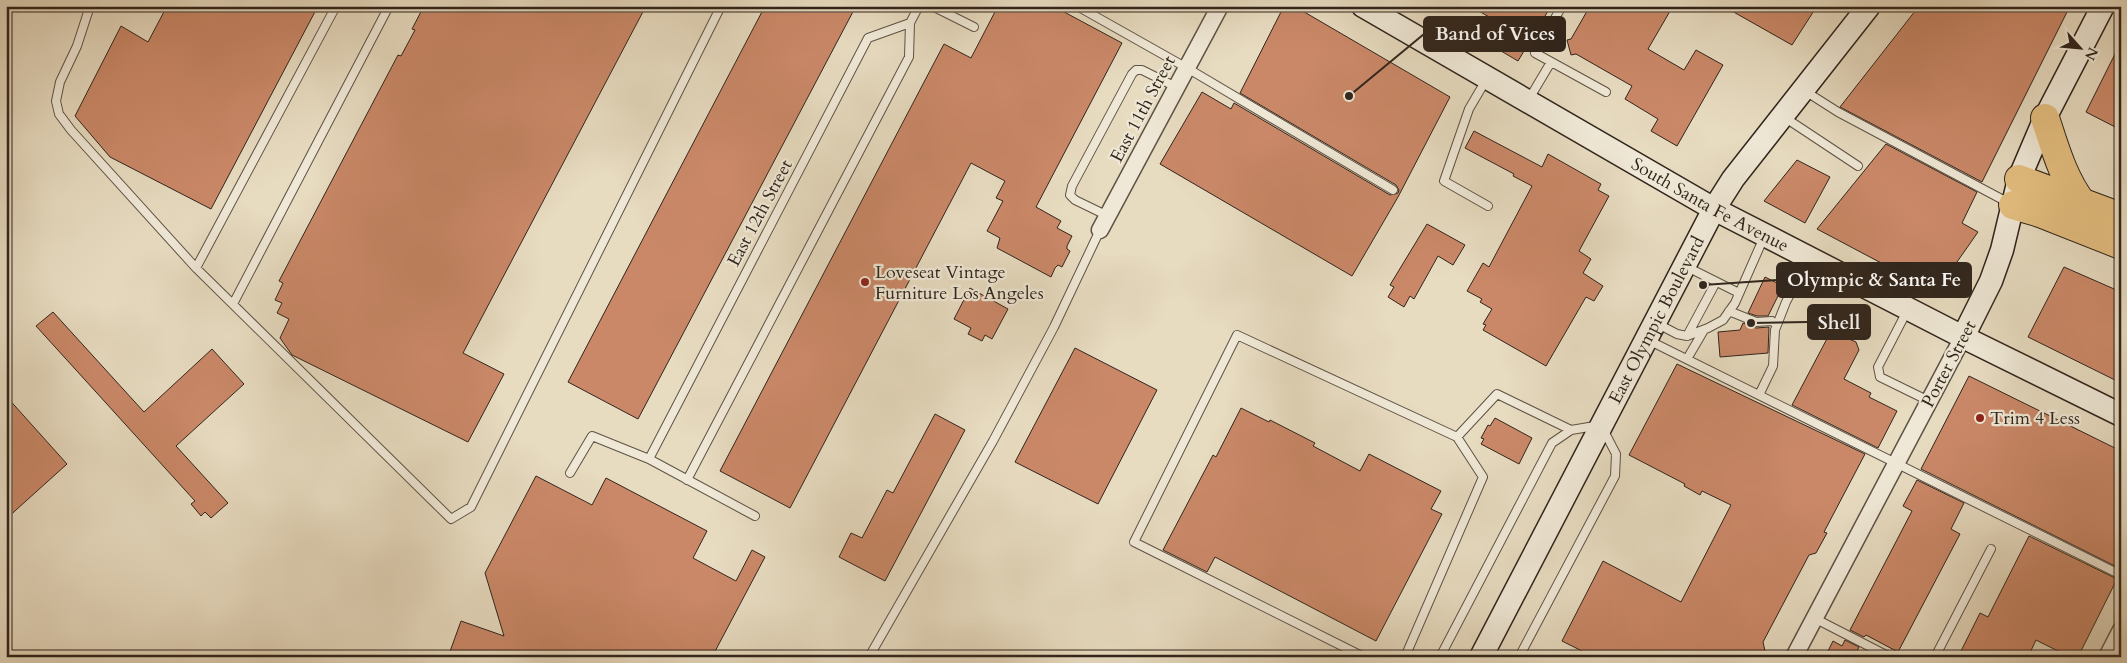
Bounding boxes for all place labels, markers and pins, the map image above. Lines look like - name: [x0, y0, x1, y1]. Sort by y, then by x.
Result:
- callout: Band of Vices: [1424, 17, 1565, 51]
- place label: Loveseat Vintage Furniture Los Angeles: [875, 260, 1044, 306]
- callout: Olympic & Santa Fe: [1777, 263, 1971, 297]
- marker: Loveseat Vintage Furniture Los Angeles: [859, 276, 871, 288]
- callout: Shell: [1808, 305, 1870, 339]
- place label: Trim 4 Less: [1990, 406, 2080, 431]
- marker: Trim 4 Less: [1974, 412, 1986, 424]

